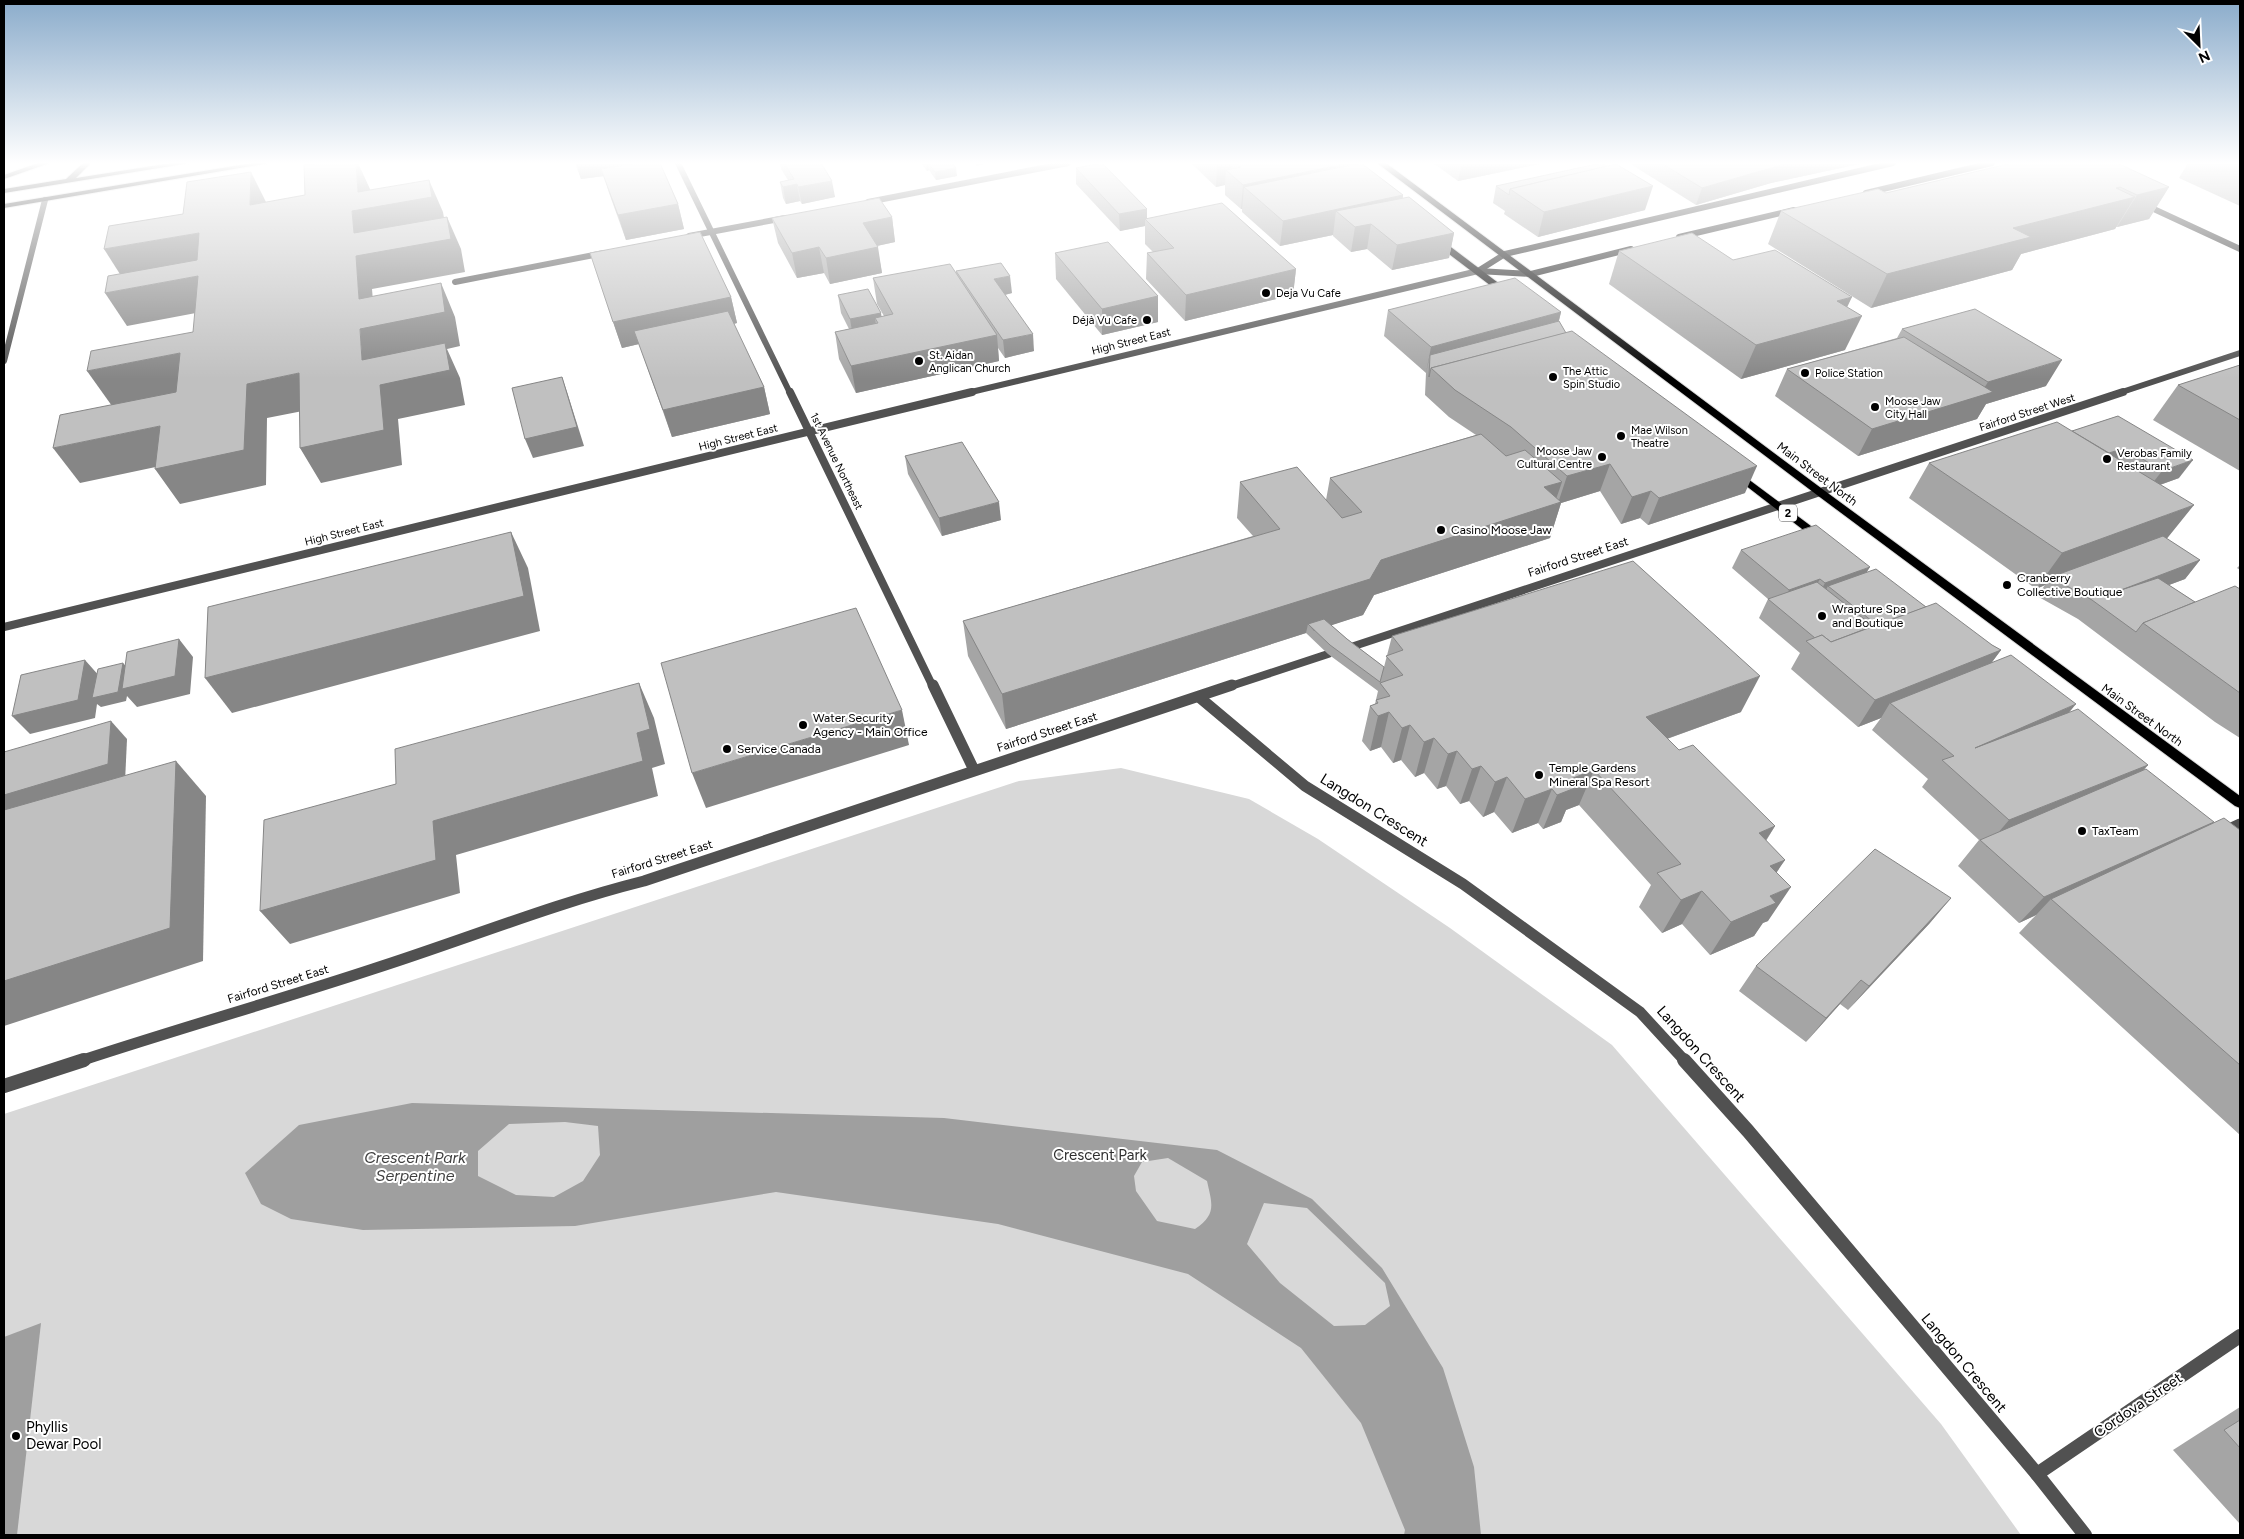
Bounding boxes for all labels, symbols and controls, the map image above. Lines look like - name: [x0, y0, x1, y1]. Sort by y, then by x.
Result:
- north arrow: [2174, 20, 2224, 70]
- text: N: [2196, 46, 2212, 66]
- marker: Deja Vu Cafe: [1260, 287, 1272, 299]
- place label: Deja Vu Cafe: [1276, 287, 1341, 300]
- place label: Déjà Vu Cafe: [1072, 314, 1137, 327]
- marker: Déjà Vu Cafe: [1141, 314, 1153, 326]
- street label: High Street East: [1090, 325, 1172, 358]
- place label: St. Aidan Anglican Church: [929, 349, 1010, 375]
- marker: St. Aidan Anglican Church: [913, 355, 925, 367]
- place label: The Attic Spin Studio: [1563, 365, 1620, 391]
- marker: Police Station: [1799, 367, 1811, 379]
- place label: Police Station: [1815, 367, 1883, 380]
- marker: The Attic Spin Studio: [1547, 371, 1559, 383]
- street label: Fairford Street West: [1978, 391, 2077, 434]
- place label: Moose Jaw City Hall: [1885, 395, 1941, 421]
- marker: Moose Jaw City Hall: [1869, 401, 1881, 413]
- street label: 1st Avenue Northeast: [807, 411, 866, 512]
- street label: High Street East: [697, 421, 779, 454]
- place label: Mae Wilson Theatre: [1631, 424, 1688, 450]
- marker: Mae Wilson Theatre: [1615, 430, 1627, 442]
- street label: Main Street North: [1774, 439, 1860, 509]
- place label: Moose Jaw Cultural Centre: [1517, 445, 1592, 471]
- place label: Verobas Family Restaurant: [2117, 447, 2192, 473]
- marker: Moose Jaw Cultural Centre: [1596, 451, 1608, 463]
- marker: Verobas Family Restaurant: [2101, 453, 2113, 465]
- road number: 2: [1779, 504, 1797, 522]
- street label: High Street East: [303, 516, 385, 549]
- place label: Casino Moose Jaw: [1451, 523, 1552, 537]
- marker: Casino Moose Jaw: [1435, 524, 1447, 536]
- street label: Fairford Street East: [1526, 534, 1630, 580]
- place label: Cranberry Collective Boutique: [2017, 571, 2123, 599]
- marker: Cranberry Collective Boutique: [2001, 579, 2013, 591]
- place label: Wrapture Spa and Boutique: [1832, 602, 1906, 630]
- marker: Wrapture Spa and Boutique: [1816, 610, 1828, 622]
- street label: Main Street North: [2099, 681, 2186, 749]
- street label: Fairford Street East: [995, 709, 1099, 755]
- place label: Water Security Agency - Main Office: [813, 711, 928, 739]
- marker: Water Security Agency - Main Office: [797, 719, 809, 731]
- place label: Service Canada: [737, 742, 821, 756]
- marker: Service Canada: [721, 743, 733, 755]
- place label: Temple Gardens Mineral Spa Resort: [1549, 761, 1650, 789]
- marker: Temple Gardens Mineral Spa Resort: [1533, 769, 1545, 781]
- street label: Langdon Crescent: [1317, 770, 1431, 851]
- place label: TaxTeam: [2092, 824, 2138, 838]
- marker: TaxTeam: [2076, 825, 2088, 837]
- street label: Fairford Street East: [610, 837, 715, 881]
- street label: Fairford Street East: [226, 962, 331, 1006]
- street label: Langdon Crescent: [1653, 1002, 1749, 1106]
- park label: Crescent Park: [1053, 1146, 1148, 1164]
- water label: Crescent Park Serpentine: [364, 1148, 467, 1185]
- street label: Langdon Crescent: [1917, 1310, 2011, 1416]
- street label: Cordova Street: [2090, 1369, 2186, 1441]
- place label: Phyllis Dewar Pool: [26, 1418, 102, 1453]
- marker: Phyllis Dewar Pool: [10, 1430, 22, 1442]

